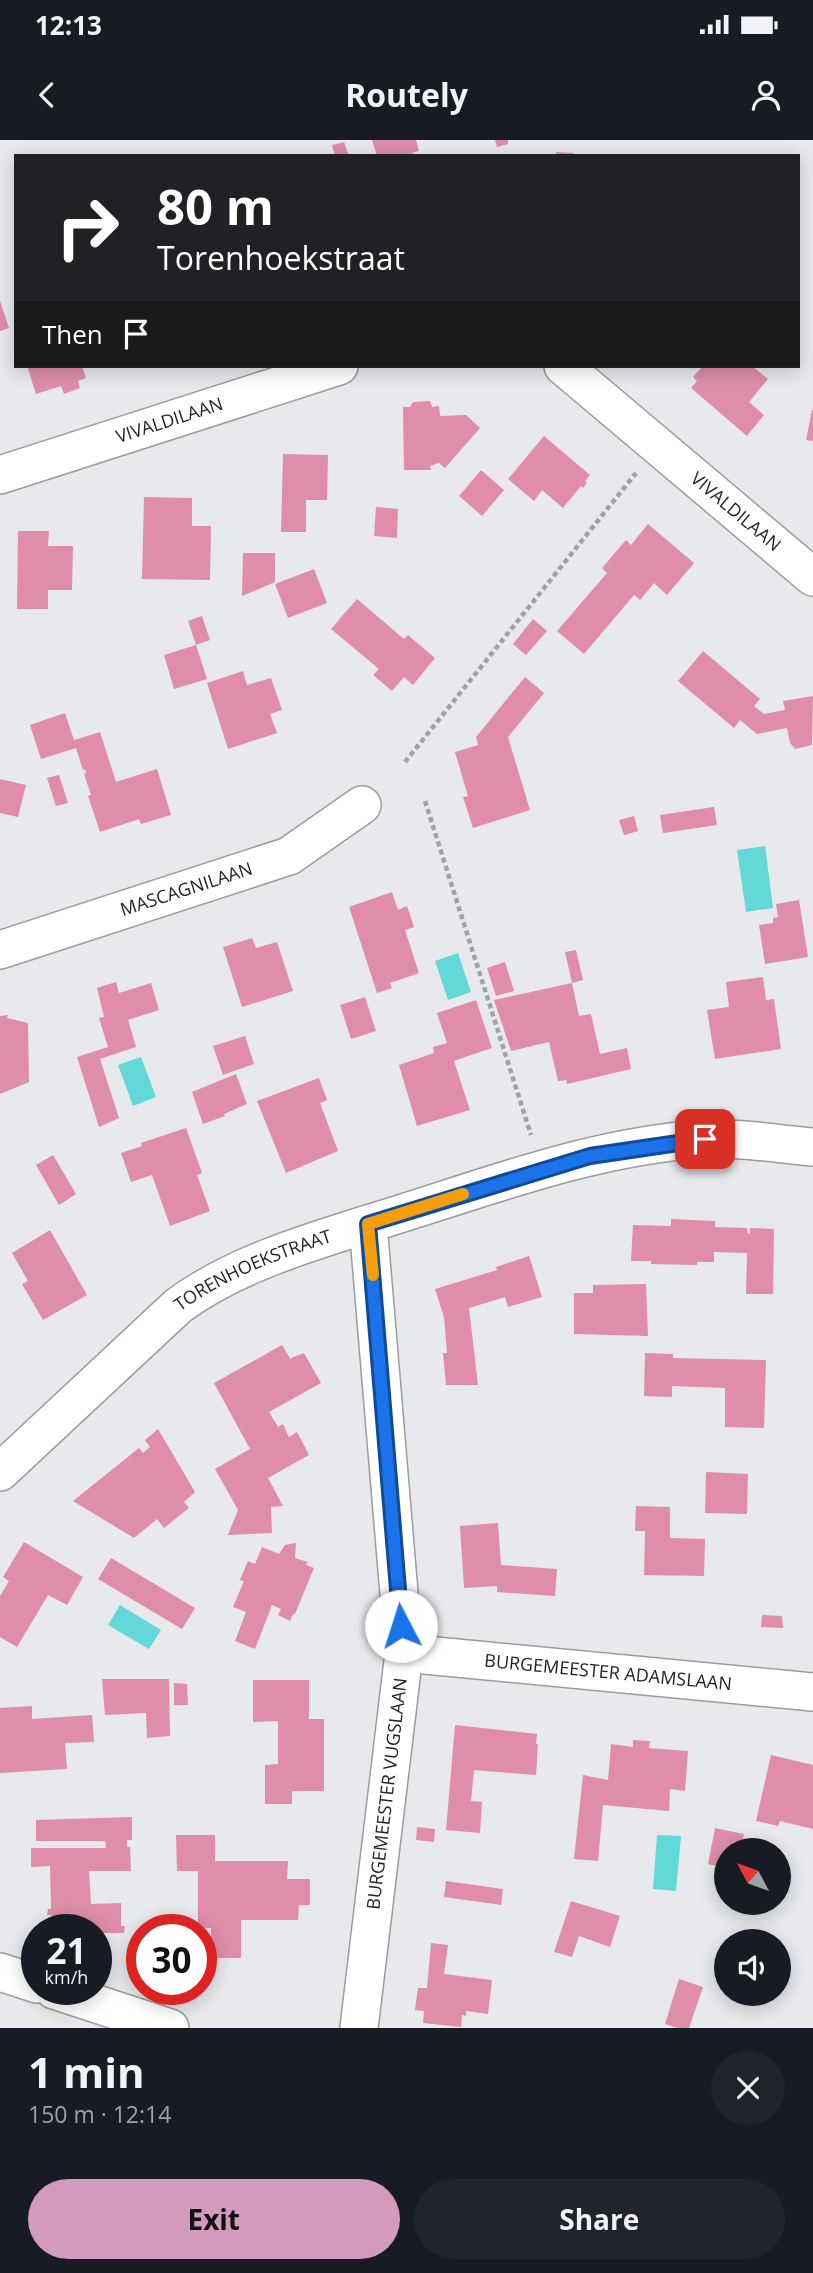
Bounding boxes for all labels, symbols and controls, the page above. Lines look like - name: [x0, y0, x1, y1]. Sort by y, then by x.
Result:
- text: 12:13: [35, 7, 102, 43]
- text: Routely: [345, 73, 468, 116]
- icon: back: [28, 76, 66, 114]
- icon: person: [747, 76, 785, 114]
- text: 80 m: [157, 173, 274, 239]
- icon: right: [42, 182, 133, 273]
- text: Torenhoekstraat: [157, 236, 405, 279]
- icon: arrive: [117, 315, 155, 353]
- text: Then: [42, 316, 103, 352]
- street label: VIVALDILAAN: [113, 391, 226, 448]
- street label: VIVALDILAAN: [686, 466, 787, 556]
- street label: MASCAGNILAAN: [117, 856, 255, 921]
- pin: [675, 1109, 735, 1169]
- icon: arrive: [686, 1120, 724, 1158]
- street label: TORENHOEKSTRAAT: [169, 1223, 334, 1316]
- position arrow: [364, 1589, 438, 1663]
- street label: BURGEMEESTER ADAMSLAAN: [483, 1648, 733, 1695]
- street label: BURGEMEESTER VUGSLAAN: [360, 1676, 412, 1911]
- north arrow: [714, 1838, 791, 1914]
- map controls: [714, 1838, 791, 2006]
- speed limit sign: 30: [126, 1914, 217, 2005]
- text: 21: [46, 1927, 87, 1974]
- button: sound: [714, 1929, 791, 2006]
- text: km/h: [45, 1965, 88, 1989]
- text: 1 min: [28, 2043, 145, 2100]
- button: close: [711, 2051, 785, 2125]
- text: 150 m · 12:14: [28, 2098, 171, 2130]
- button: Exit: [28, 2179, 400, 2259]
- button: Share: [414, 2179, 785, 2259]

